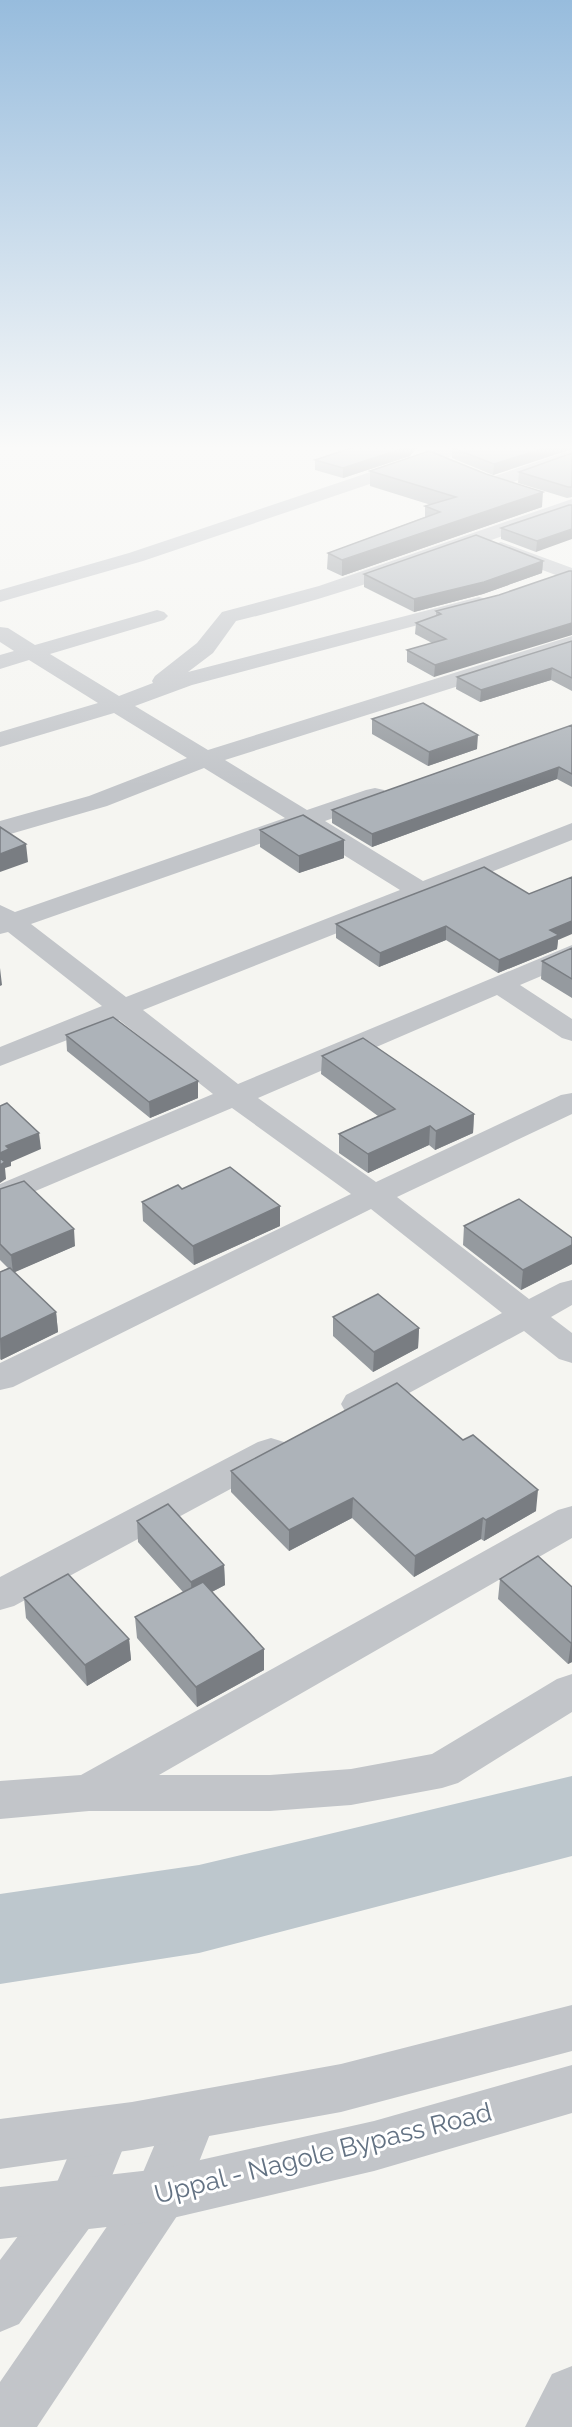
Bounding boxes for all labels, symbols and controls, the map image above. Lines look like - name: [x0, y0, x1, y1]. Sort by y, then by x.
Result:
- street label: Uppal - Nagole Bypass Road: [151, 2097, 495, 2209]

